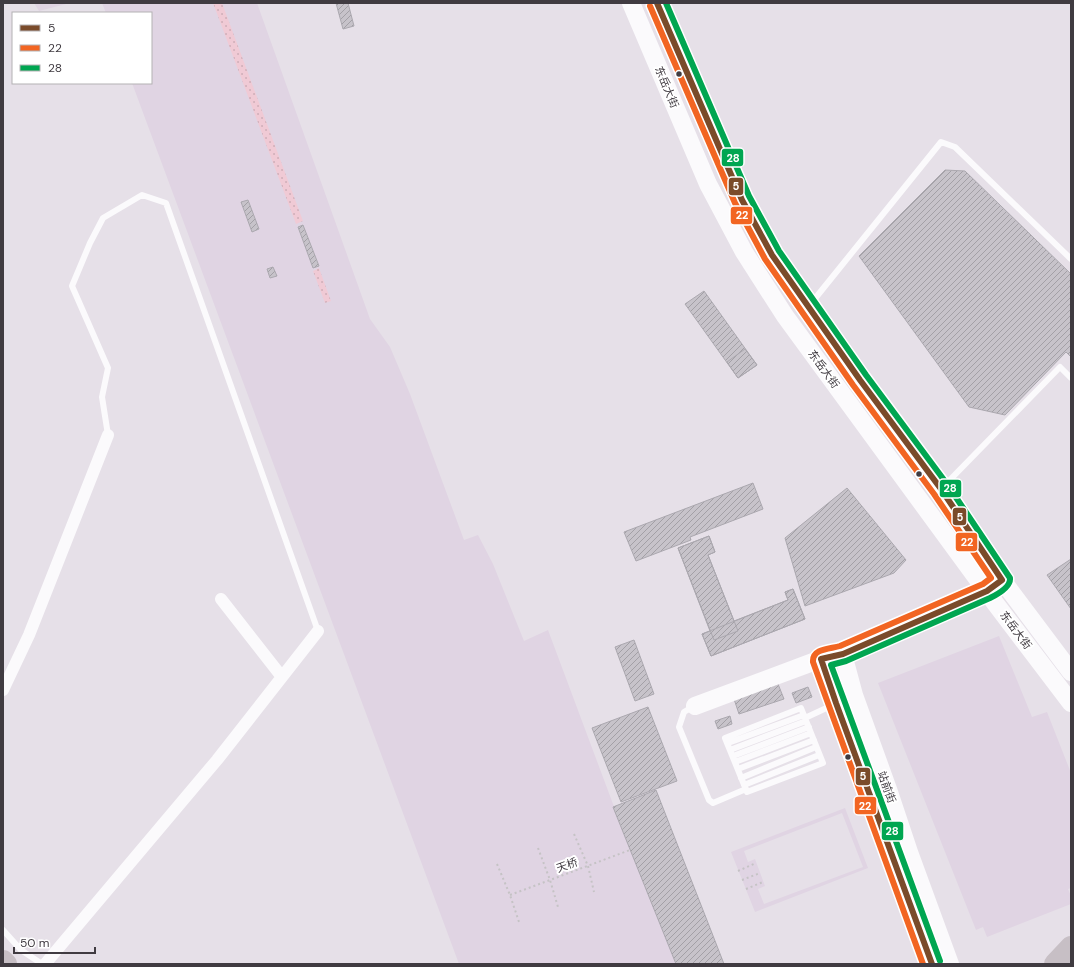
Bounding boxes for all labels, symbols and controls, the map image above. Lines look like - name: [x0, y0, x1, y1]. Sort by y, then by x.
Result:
- legend: [12, 12, 152, 84]
- text: 5: [48, 20, 55, 36]
- text: 22: [48, 40, 62, 56]
- text: 28: [48, 60, 62, 76]
- street label: 东岳大街: [652, 64, 682, 110]
- unlabelled marker: [674, 69, 684, 79]
- line badge: 28: [721, 148, 744, 167]
- text: 28: [726, 151, 740, 165]
- line badge: 5: [728, 177, 744, 196]
- text: 5: [733, 179, 740, 193]
- line badge: 22: [730, 206, 753, 225]
- text: 22: [736, 208, 748, 222]
- street label: 东岳大街: [805, 347, 843, 391]
- unlabelled marker: [914, 469, 924, 479]
- line badge: 28: [939, 479, 962, 498]
- text: 28: [943, 481, 957, 495]
- line badge: 5: [952, 507, 967, 526]
- text: 5: [957, 510, 964, 524]
- line badge: 22: [955, 532, 978, 552]
- text: 22: [961, 535, 973, 549]
- street label: 东岳大街: [997, 608, 1035, 652]
- unlabelled marker: [843, 752, 853, 762]
- line badge: 5: [855, 767, 871, 786]
- text: 5: [860, 769, 867, 783]
- street label: 站前街: [875, 769, 899, 805]
- line badge: 22: [854, 796, 877, 815]
- text: 22: [859, 799, 871, 813]
- line badge: 28: [881, 821, 904, 841]
- text: 28: [885, 824, 899, 838]
- street label: 天桥: [554, 855, 580, 875]
- scale bar: [14, 929, 95, 955]
- text: 50 m: [20, 935, 49, 951]

